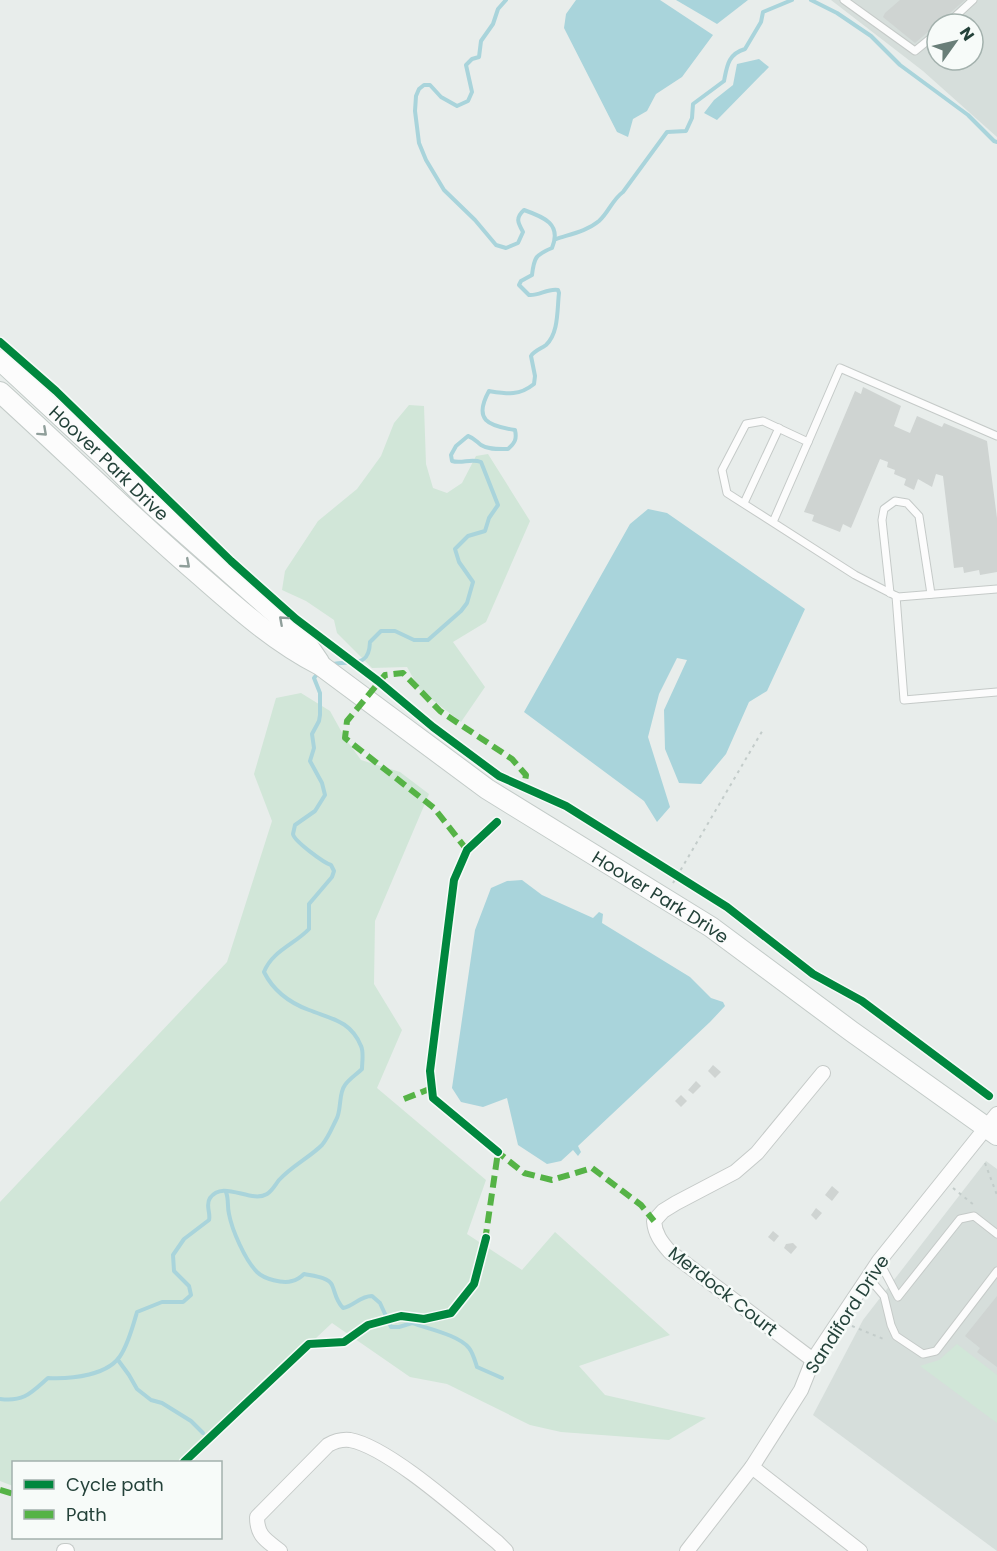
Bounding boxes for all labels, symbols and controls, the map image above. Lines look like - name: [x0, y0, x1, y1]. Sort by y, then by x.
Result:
- north arrow: [925, 12, 985, 72]
- text: N: [954, 22, 980, 45]
- street label: Hoover Park Drive: [44, 399, 174, 526]
- one-way arrow: [36, 424, 47, 435]
- one-way arrow: [180, 557, 190, 568]
- one-way arrow: [279, 616, 290, 627]
- street label: Hoover Park Drive: [588, 844, 734, 949]
- street label: Merdock Court: [663, 1240, 783, 1342]
- street label: Sandiford Drive: [799, 1250, 895, 1378]
- legend: [12, 1461, 222, 1539]
- text: Cycle path: [66, 1472, 164, 1497]
- text: Path: [66, 1502, 107, 1527]

